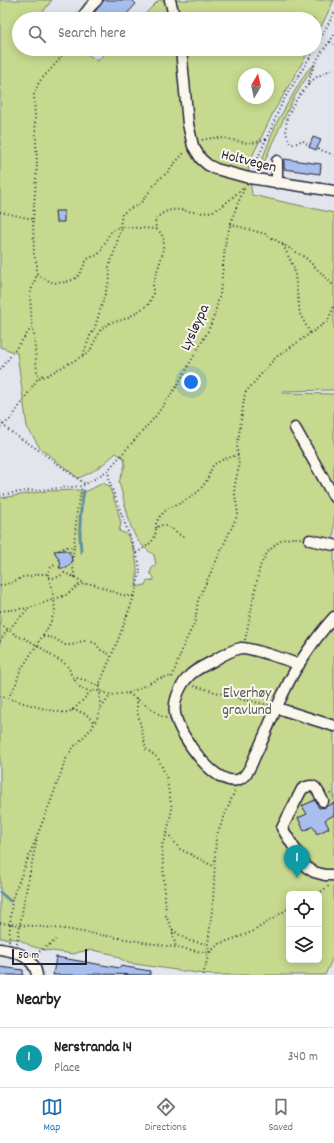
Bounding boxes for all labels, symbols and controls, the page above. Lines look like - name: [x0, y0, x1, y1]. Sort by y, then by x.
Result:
- search box: [12, 12, 322, 56]
- icon: search: [26, 23, 48, 45]
- text: Search here: [58, 23, 126, 45]
- north arrow: [238, 68, 274, 104]
- street label: Holtvegen: [218, 144, 279, 179]
- street label: Lysløypa: [176, 300, 217, 355]
- your location: [181, 372, 201, 392]
- park label: Elverhøy gravlund: [222, 683, 272, 722]
- pin: 1: [284, 845, 310, 878]
- map controls: [286, 891, 322, 963]
- button: locate: [286, 891, 322, 927]
- button: layers: [286, 927, 322, 963]
- scale bar: [12, 947, 87, 966]
- text: 50 m: [18, 948, 39, 964]
- text: Nearby: [16, 989, 60, 1013]
- text: Nerstranda 14: [54, 1037, 132, 1059]
- text: 1: [28, 1048, 30, 1067]
- text: 340 m: [288, 1048, 318, 1067]
- text: Place: [54, 1059, 80, 1078]
- tab: Map: [41, 1096, 63, 1136]
- tab: Directions: [145, 1096, 187, 1136]
- tab: Saved: [268, 1096, 293, 1136]

